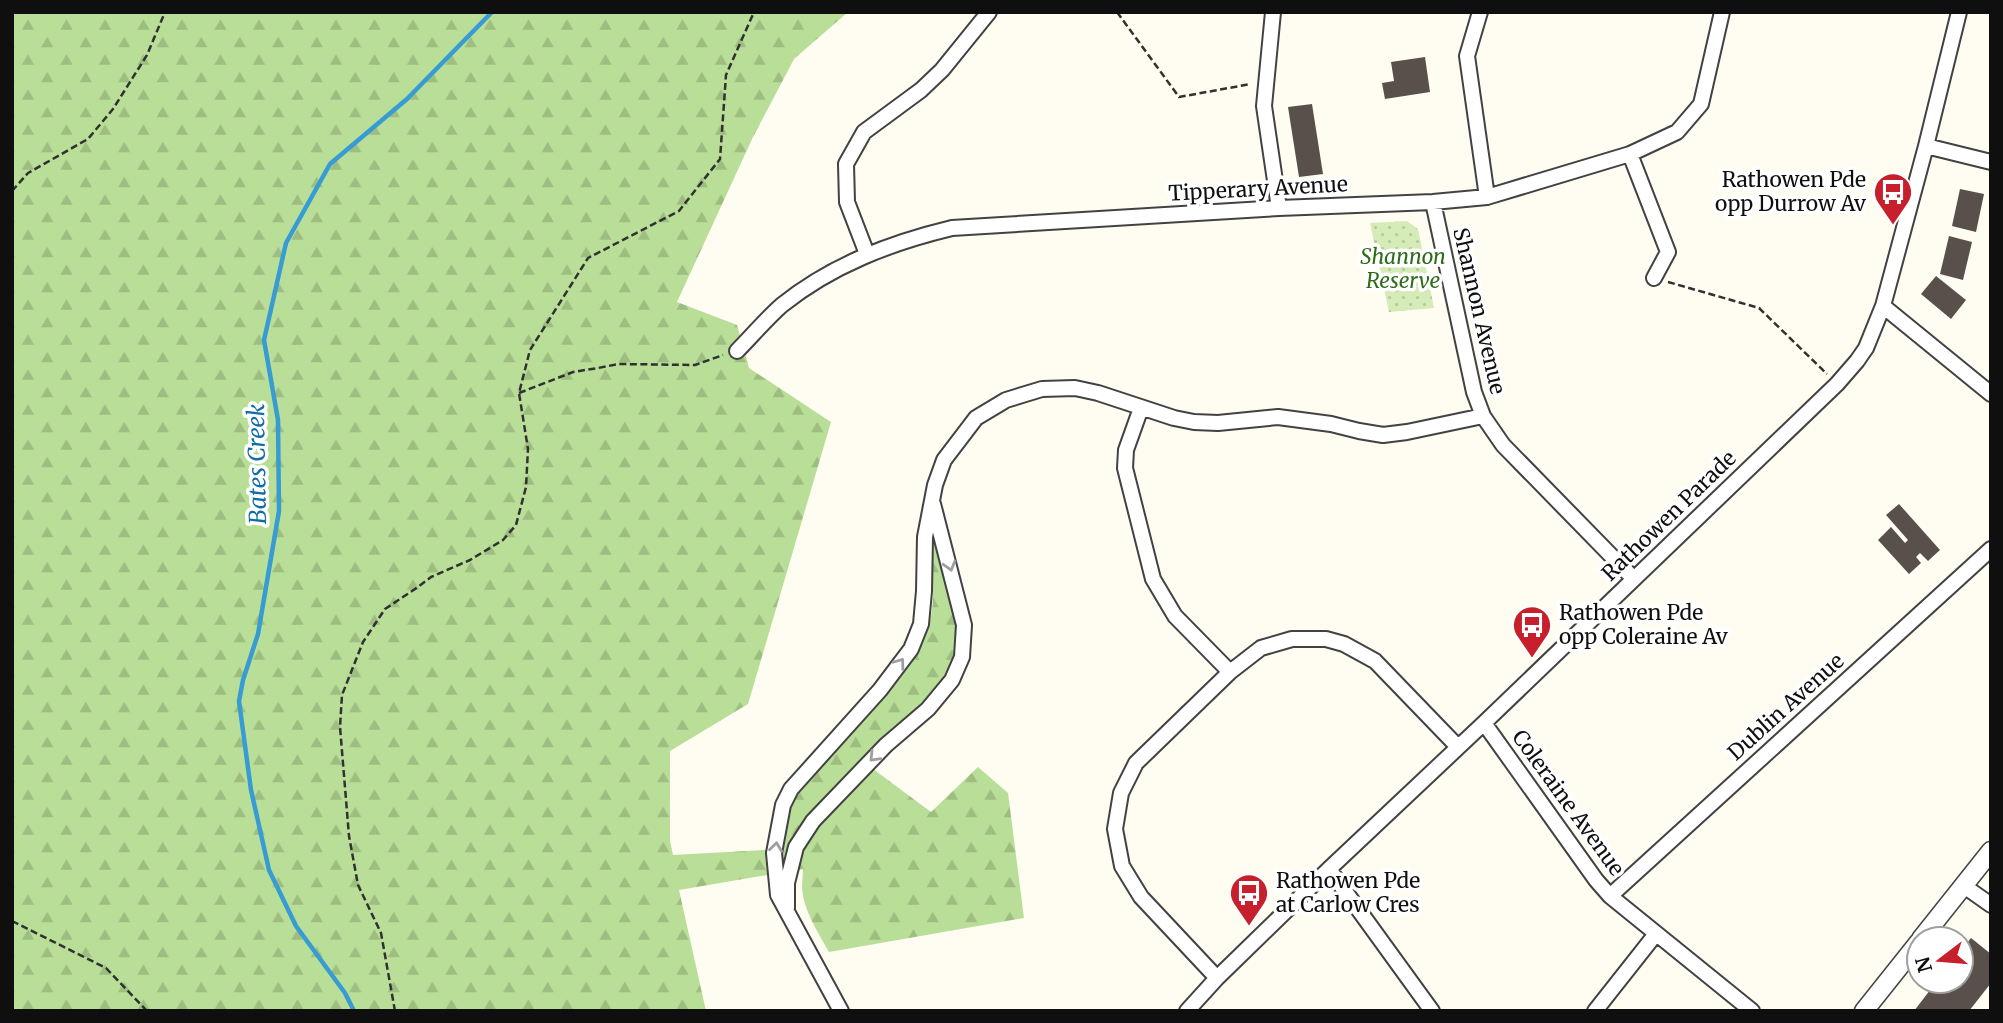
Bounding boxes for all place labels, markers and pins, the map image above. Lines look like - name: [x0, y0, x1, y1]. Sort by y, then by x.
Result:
- place label: Rathowen Pde opp Durrow Av: [1715, 166, 1867, 217]
- bus stop icon: Rathowen Pde opp Durrow Av: [1872, 171, 1914, 226]
- place label: Rathowen Pde opp Coleraine Av: [1559, 599, 1729, 650]
- bus stop icon: Rathowen Pde opp Coleraine Av: [1511, 604, 1553, 659]
- place label: Rathowen Pde at Carlow Cres: [1276, 867, 1420, 918]
- bus stop icon: Rathowen Pde at Carlow Cres: [1228, 872, 1270, 927]

